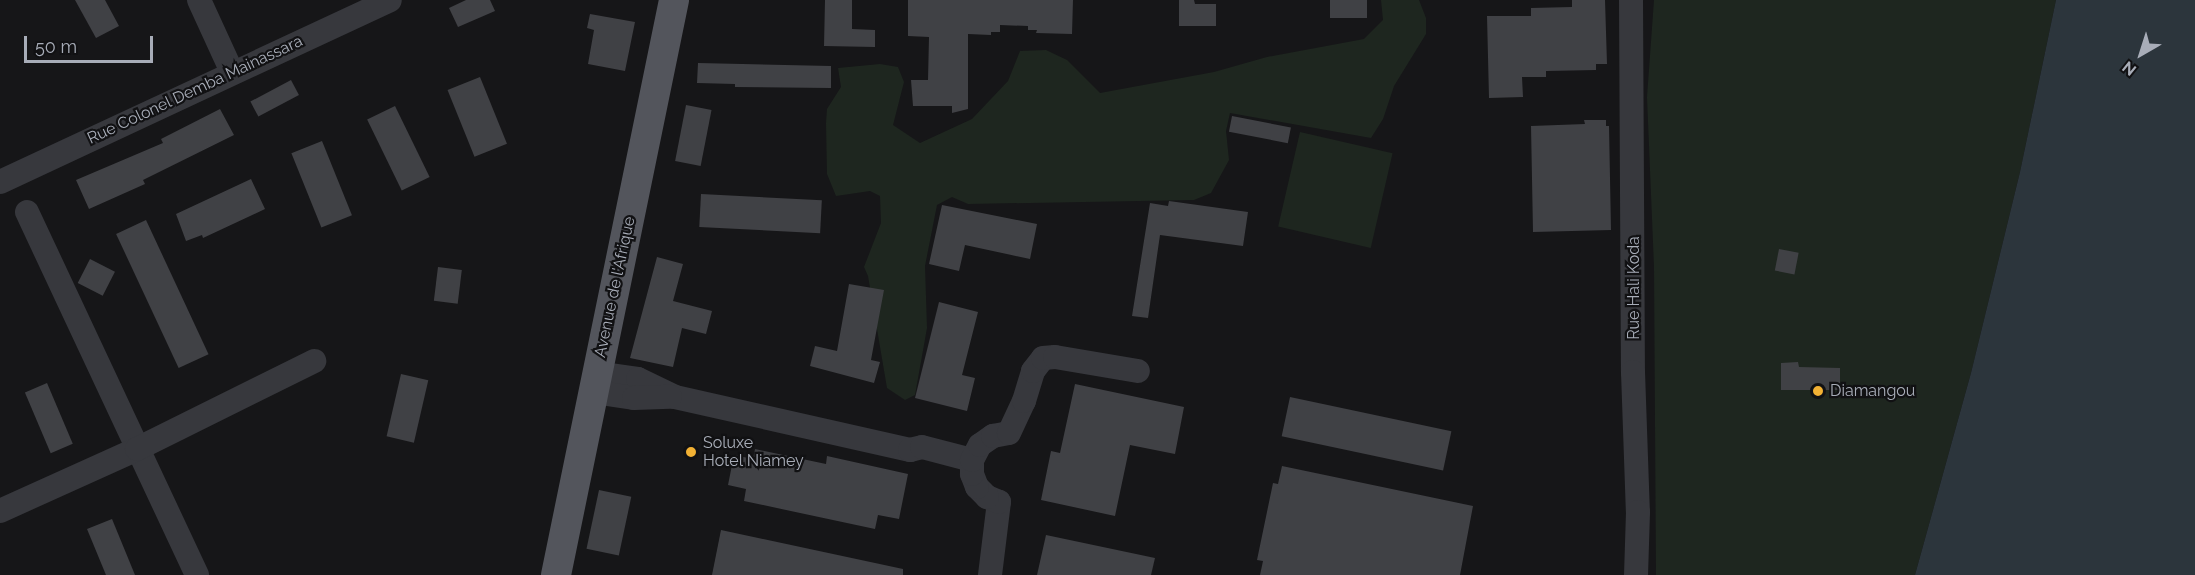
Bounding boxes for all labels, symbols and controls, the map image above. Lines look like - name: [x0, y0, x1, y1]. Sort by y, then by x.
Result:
- scale bar: [27, 24, 156, 62]
- north arrow: [2111, 24, 2171, 84]
- street label: Rue Colonel Demba Mainassara: [84, 31, 306, 149]
- text: 50 m: [35, 36, 77, 57]
- text: N: [2119, 57, 2140, 80]
- street label: Avenue de l'Afrique: [591, 215, 639, 359]
- street label: Rue Hali Koda: [1624, 236, 1644, 340]
- place label: Diamangou: [1830, 381, 1915, 401]
- marker: Diamangou: [1811, 384, 1825, 398]
- place label: Soluxe Hotel Niamey: [703, 433, 804, 471]
- marker: Soluxe Hotel Niamey: [684, 445, 698, 459]

